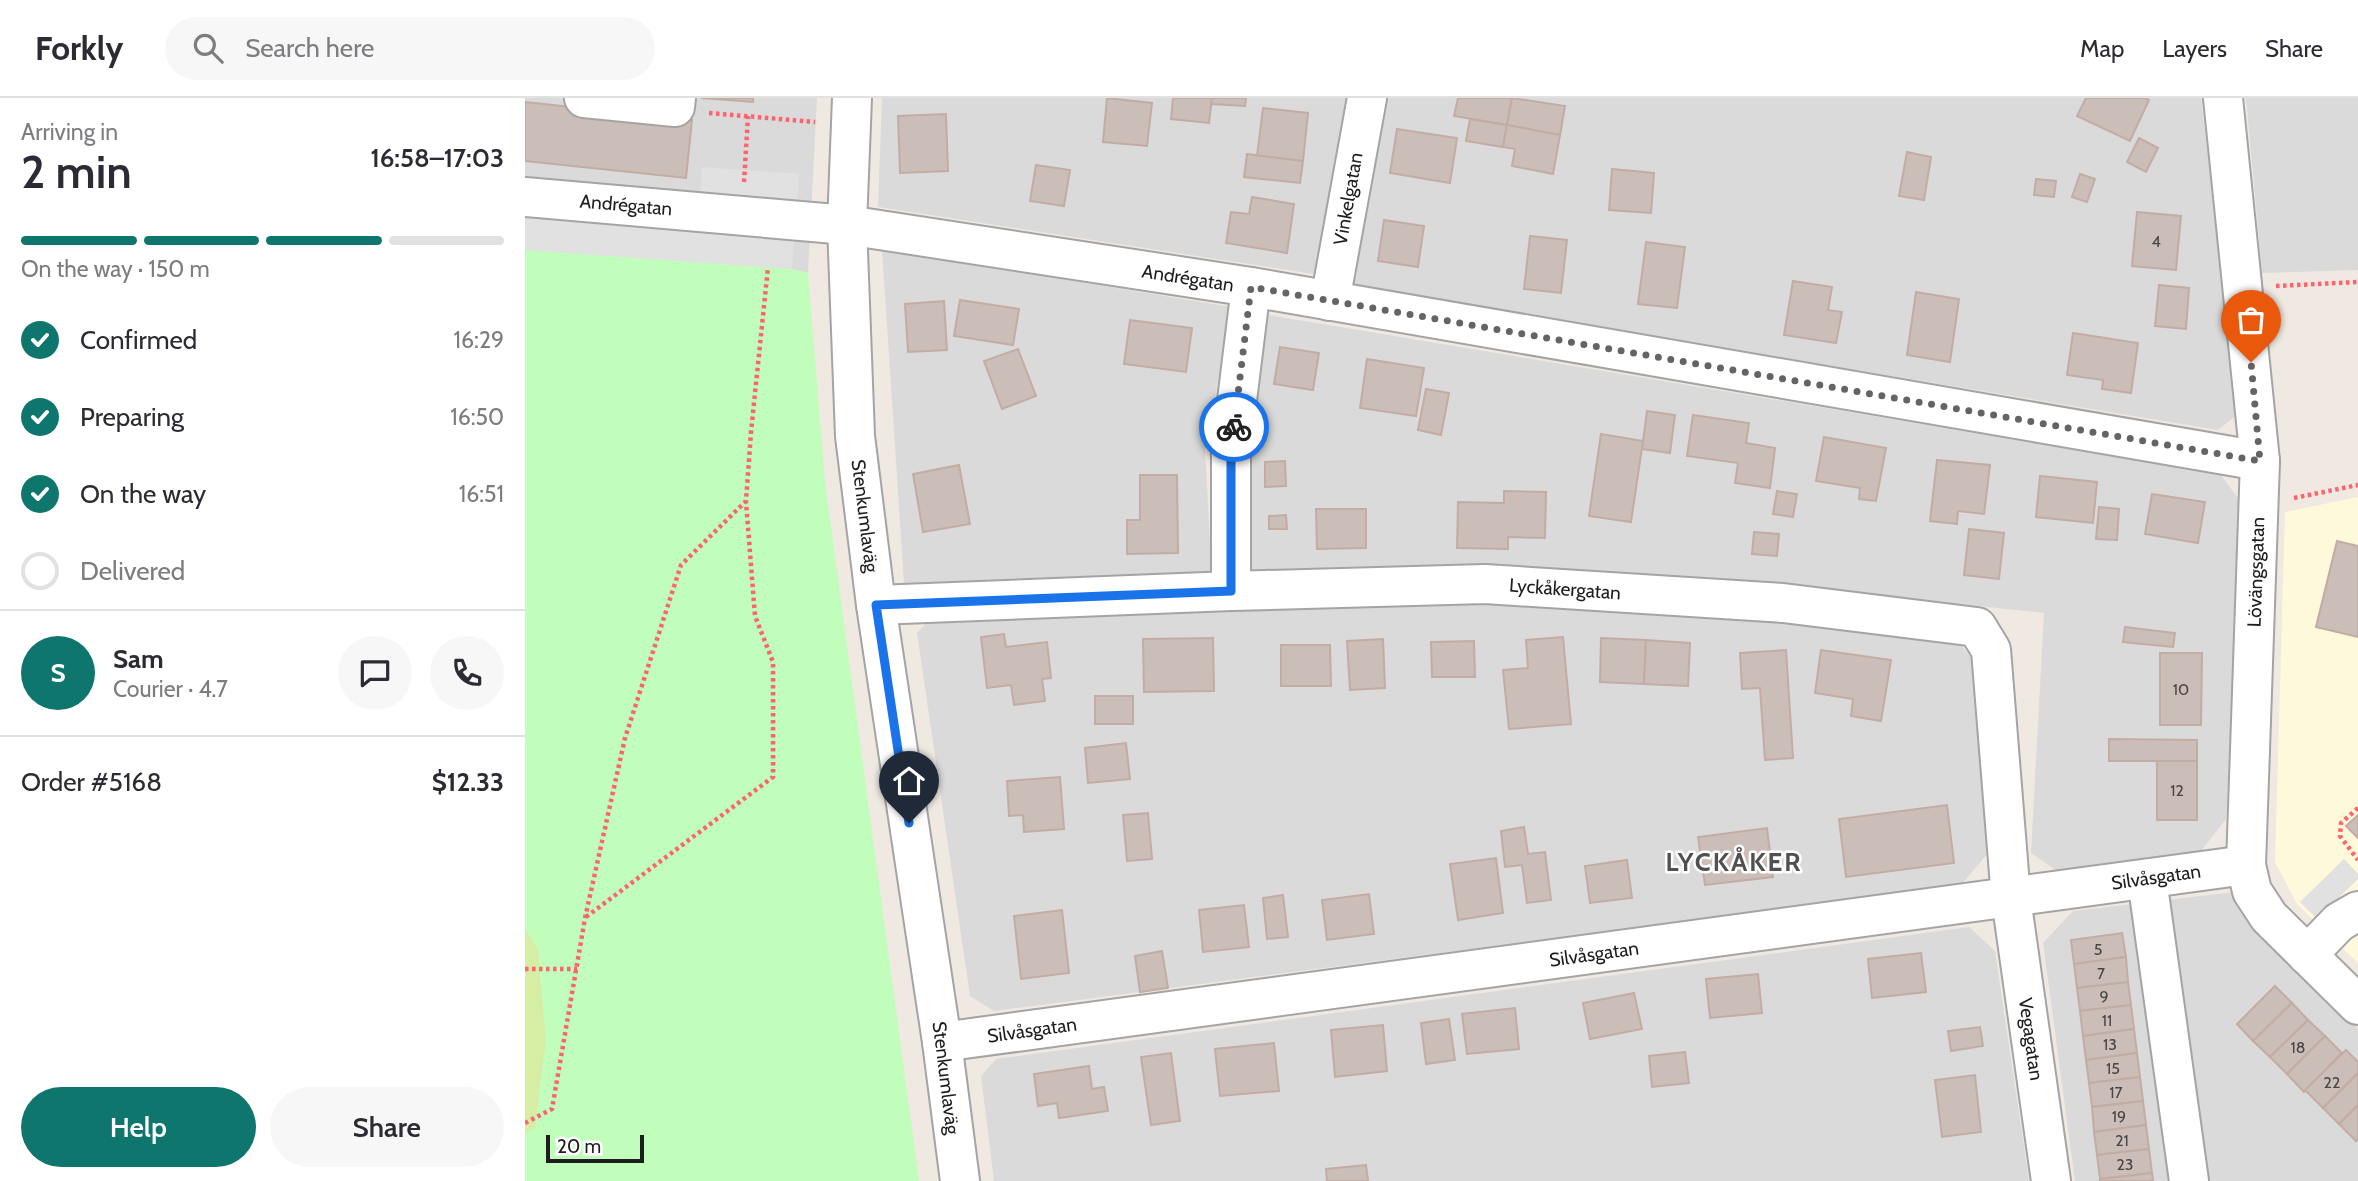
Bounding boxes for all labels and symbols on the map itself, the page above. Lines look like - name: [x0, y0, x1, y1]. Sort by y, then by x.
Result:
- street label: Vinkelgatan: [1329, 151, 1367, 247]
- street label: Andrégatan: [579, 189, 673, 221]
- house number: 4: [2151, 232, 2161, 251]
- street label: Andrégatan: [1140, 259, 1236, 297]
- pin: [2221, 290, 2281, 362]
- courier: [1199, 392, 1269, 462]
- street label: Stenkumlaväg: [847, 458, 883, 574]
- street label: Lövängsgatan: [2243, 516, 2269, 628]
- street label: Lyckåkergatan: [1508, 574, 1622, 604]
- house number: 10: [2173, 680, 2189, 699]
- pin: [879, 751, 939, 823]
- house number: 12: [2170, 781, 2184, 800]
- district label: LYCKÅKER: [1665, 846, 1803, 878]
- street label: Silvåsgatan: [2110, 859, 2202, 895]
- street label: Silvåsgatan: [1548, 936, 1640, 972]
- house number: 5: [2094, 940, 2102, 959]
- house number: 7: [2097, 964, 2105, 983]
- house number: 9: [2099, 987, 2109, 1006]
- street label: Vegagatan: [2014, 996, 2048, 1082]
- house number: 11: [2102, 1011, 2112, 1030]
- street label: Silvåsgatan: [986, 1012, 1078, 1048]
- street label: Stenkumlaväg: [928, 1020, 964, 1136]
- house number: 13: [2103, 1035, 2117, 1054]
- house number: 18: [2291, 1038, 2305, 1057]
- house number: 15: [2106, 1059, 2120, 1078]
- house number: 22: [2324, 1073, 2340, 1092]
- house number: 17: [2109, 1083, 2123, 1102]
- house number: 19: [2112, 1107, 2126, 1126]
- house number: 21: [2115, 1131, 2129, 1150]
- scale bar: [546, 1132, 644, 1164]
- house number: 23: [2116, 1155, 2134, 1174]

